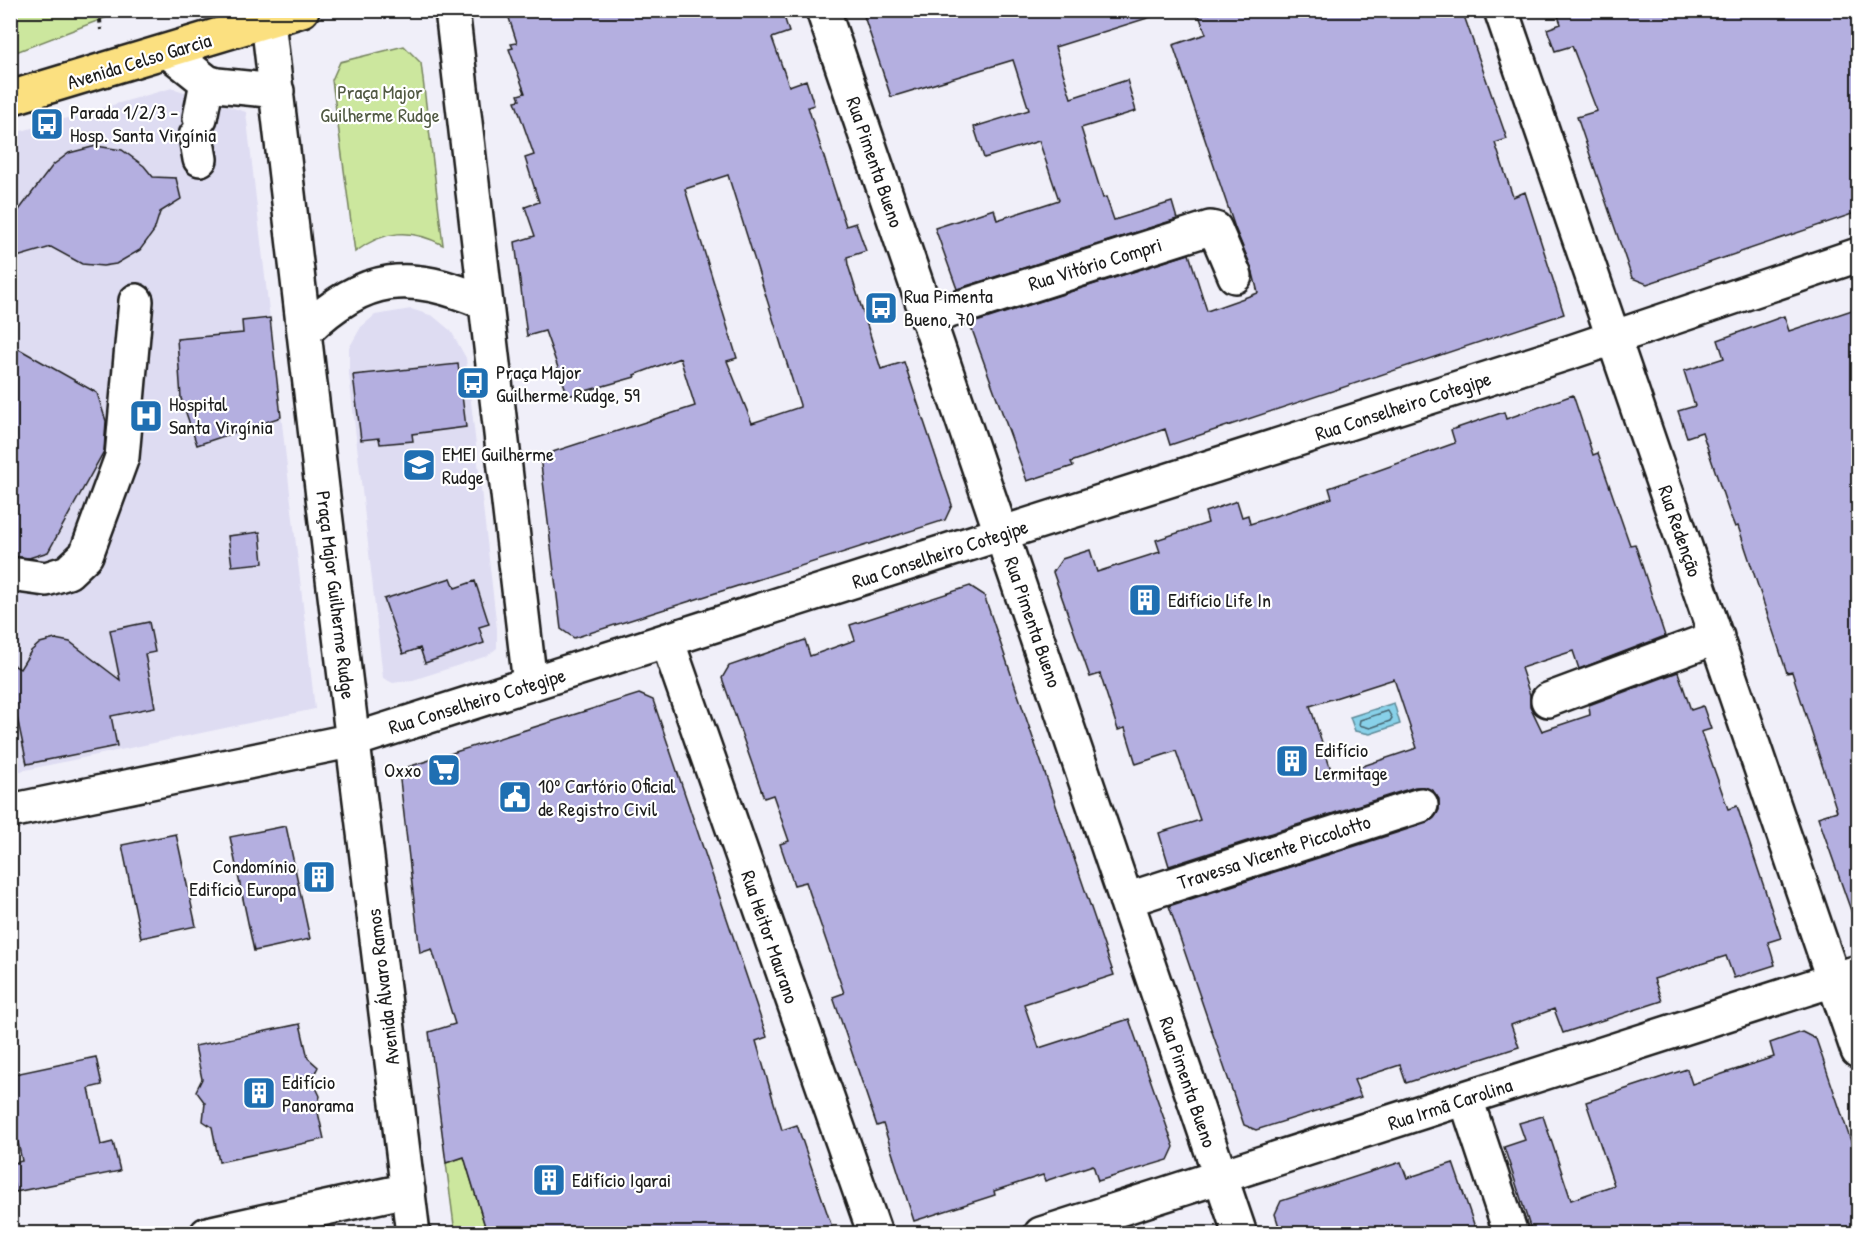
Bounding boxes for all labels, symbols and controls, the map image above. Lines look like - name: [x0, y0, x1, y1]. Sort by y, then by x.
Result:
- street label: Avenida Celso Garcia: [64, 26, 214, 95]
- park label: Praça Major Guilherme Rudge: [320, 78, 440, 128]
- street label: Rua Pimenta Bueno: [840, 93, 910, 231]
- place label: Parada 1/2/3 - Hosp. Santa Virgínia: [70, 98, 216, 148]
- bus stop icon: Parada 1/2/3 - Hosp. Santa Virgínia: [29, 106, 65, 142]
- street label: Rua Vitório Compri: [1025, 230, 1165, 297]
- place label: Rua Pimenta Bueno, 70: [904, 282, 993, 332]
- bus stop icon: Rua Pimenta Bueno, 70: [863, 290, 899, 326]
- place label: Praça Major Guilherme Rudge, 59: [496, 358, 640, 408]
- street label: Rua Conselheiro Cotegipe: [1311, 364, 1494, 447]
- bus stop icon: Praça Major Guilherme Rudge, 59: [455, 365, 491, 401]
- place label: Hospital Santa Virgínia: [169, 390, 273, 440]
- hospital icon: Hospital Santa Virgínia: [128, 398, 164, 434]
- place label: EMEI Guilherme Rudge: [442, 440, 554, 490]
- school or university icon: EMEI Guilherme Rudge: [401, 447, 437, 483]
- street label: Rua Redenção: [1652, 482, 1709, 580]
- street label: Praça Major Guilherme Rudge: [310, 489, 363, 701]
- street label: Rua Conselheiro Cotegipe: [848, 512, 1031, 595]
- street label: Rua Pimenta Bueno: [998, 553, 1068, 691]
- building icon: Edifício Life In: [1127, 582, 1163, 618]
- place label: Edifício Life In: [1168, 586, 1271, 613]
- street label: Rua Conselheiro Cotegipe: [385, 661, 569, 740]
- place label: Edifício Lermitage: [1315, 736, 1388, 786]
- building icon: Edifício Lermitage: [1274, 743, 1310, 779]
- supermarket icon: Oxxo: [426, 752, 462, 788]
- place label: Oxxo: [384, 756, 421, 783]
- place label: 10º Cartório Oficial de Registro Civil: [538, 772, 676, 822]
- public building icon: 10º Cartório Oficial de Registro Civil: [497, 779, 533, 815]
- street label: Travessa Vicente Piccolotto: [1174, 808, 1374, 895]
- place label: Condomínio Edifício Europa: [189, 852, 296, 902]
- building icon: Condomínio Edifício Europa: [301, 859, 337, 895]
- street label: Rua Heitor Maurano: [735, 867, 806, 1007]
- street label: Avenida Álvaro Ramos: [359, 907, 405, 1067]
- street label: Rua Pimenta Bueno: [1153, 1013, 1223, 1151]
- place label: Edifício Panorama: [282, 1068, 354, 1118]
- street label: Rua Irmã Carolina: [1384, 1071, 1516, 1136]
- building icon: Edifício Panorama: [241, 1075, 277, 1111]
- building icon: Edifício Igarai: [531, 1162, 567, 1198]
- place label: Edifício Igarai: [572, 1166, 671, 1193]

